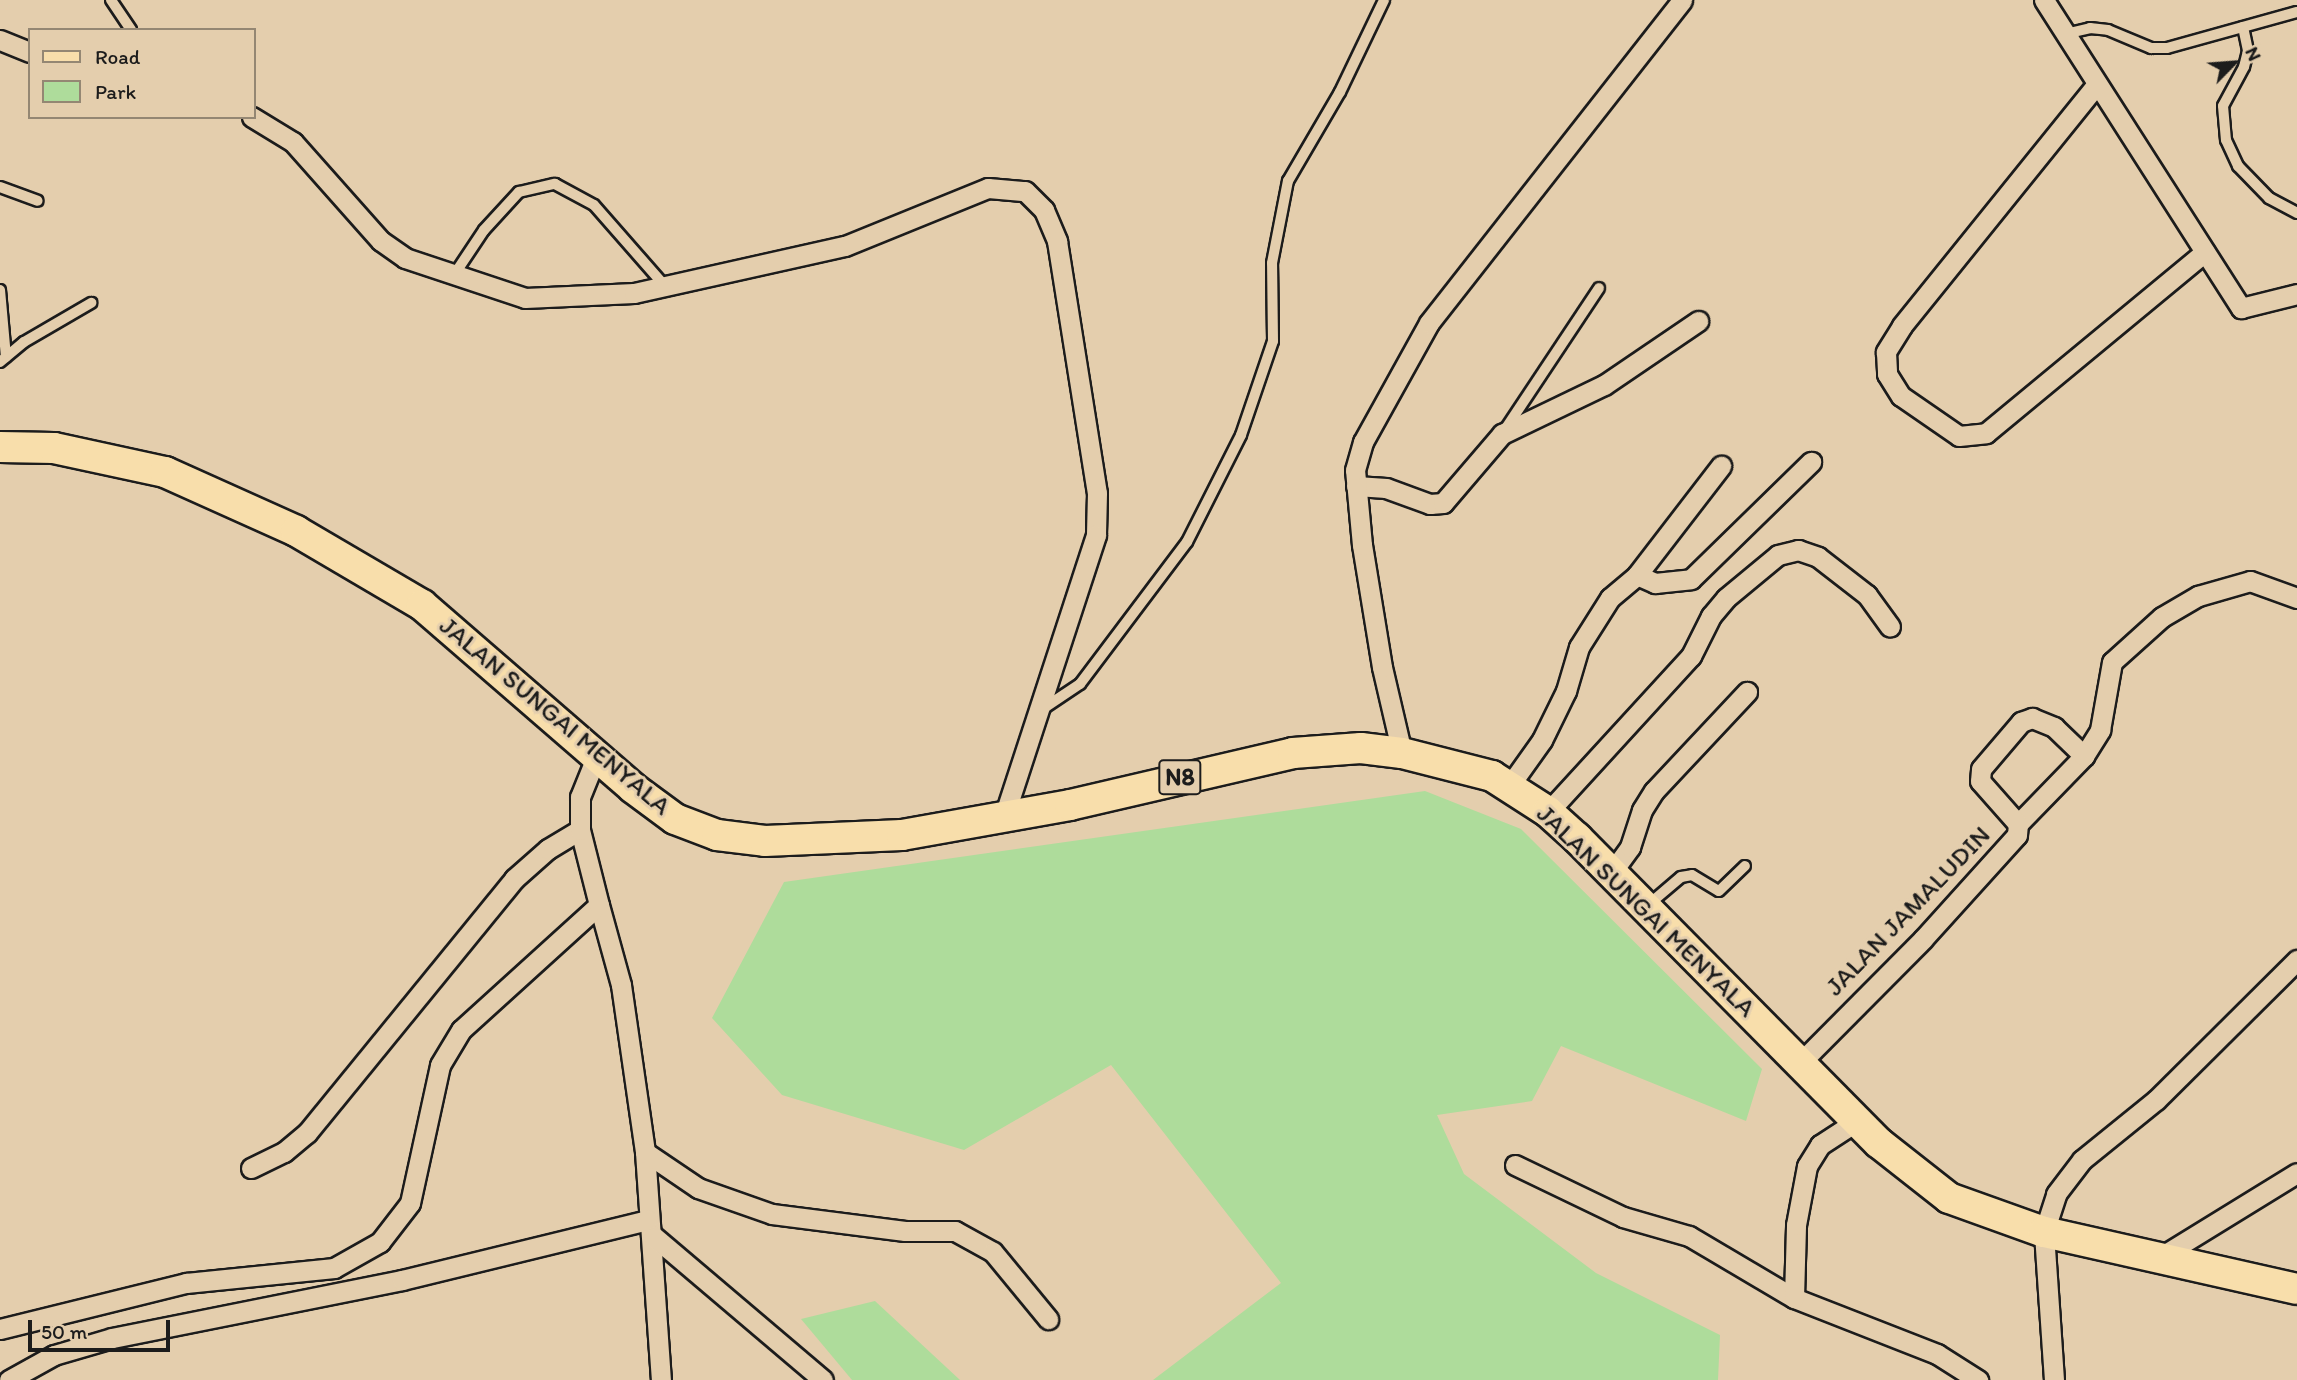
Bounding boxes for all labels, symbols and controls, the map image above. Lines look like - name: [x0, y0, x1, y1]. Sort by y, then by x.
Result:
- legend: [28, 28, 256, 119]
- north arrow: [2199, 28, 2269, 98]
- text: N: [2240, 43, 2267, 65]
- text: Road: [95, 44, 140, 69]
- text: Park: [95, 79, 136, 104]
- street label: JALAN SUNGAI MENYALA: [432, 609, 678, 823]
- road number: N8: [1157, 756, 1203, 798]
- street label: JALAN SUNGAI MENYALA: [1529, 797, 1763, 1025]
- street label: JALAN JAMALUDIN: [1819, 820, 1997, 1002]
- scale bar: [32, 1306, 173, 1350]
- text: 50 m: [41, 1319, 87, 1344]

